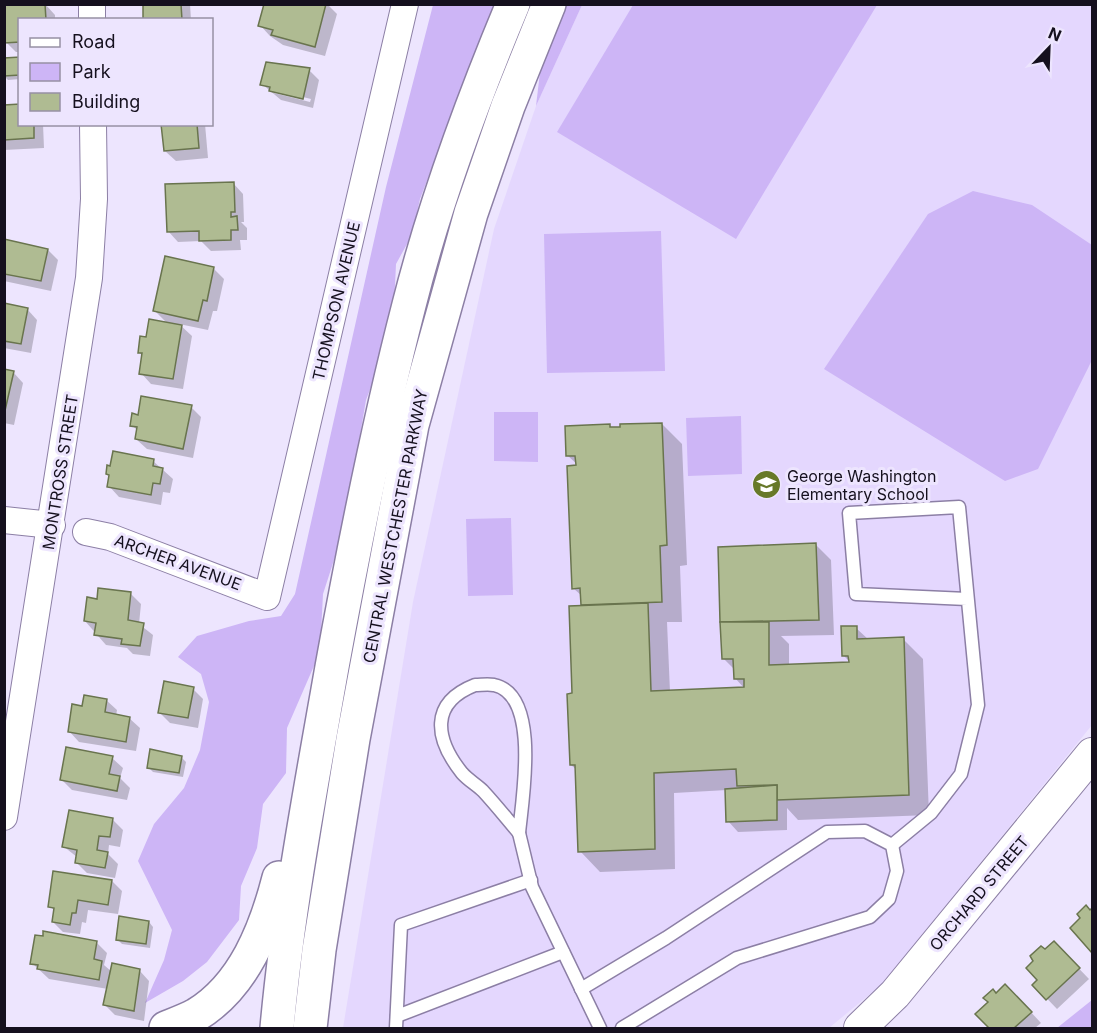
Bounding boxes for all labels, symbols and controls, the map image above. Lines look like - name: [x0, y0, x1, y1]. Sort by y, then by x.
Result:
- legend: [18, 18, 213, 126]
- north arrow: [1019, 18, 1079, 78]
- text: N: [1045, 23, 1064, 46]
- text: Road: [72, 31, 115, 52]
- text: Park: [72, 61, 111, 82]
- text: Building: [72, 91, 140, 112]
- street label: THOMPSON AVENUE: [308, 220, 364, 382]
- street label: CENTRAL WESTCHESTER PARKWAY: [359, 387, 431, 665]
- street label: MONTROSS STREET: [38, 393, 82, 551]
- place label: George Washington Elementary School: [787, 466, 936, 504]
- school or university icon: George Washington Elementary School: [750, 469, 782, 501]
- street label: ARCHER AVENUE: [112, 530, 244, 594]
- street label: ORCHARD STREET: [925, 831, 1033, 955]

